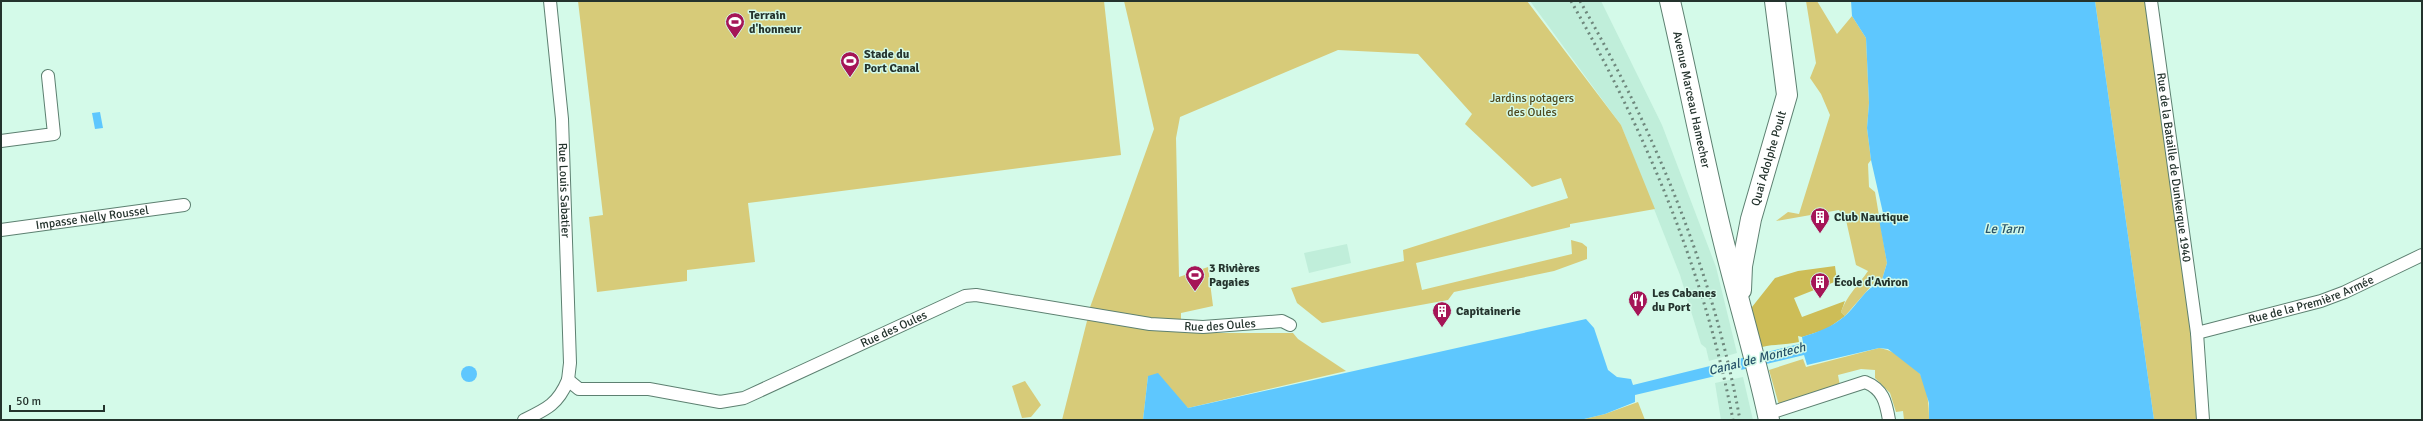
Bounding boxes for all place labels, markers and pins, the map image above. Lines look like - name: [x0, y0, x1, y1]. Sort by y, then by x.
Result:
- place label: Terrain d'honneur: [749, 8, 802, 37]
- sports icon: Terrain d'honneur: [724, 11, 746, 39]
- place label: Stade du Port Canal: [864, 47, 920, 76]
- sports icon: Stade du Port Canal: [839, 50, 861, 78]
- building icon: Club Nautique: [1809, 206, 1831, 234]
- place label: Club Nautique: [1834, 210, 1909, 225]
- place label: 3 Rivières Pagaies: [1209, 261, 1261, 290]
- sports icon: 3 Rivières Pagaies: [1184, 264, 1206, 292]
- building icon: École d'Aviron: [1809, 271, 1831, 299]
- place label: École d'Aviron: [1834, 275, 1908, 290]
- place label: Les Cabanes du Port: [1652, 286, 1717, 315]
- restaurant icon: Les Cabanes du Port: [1627, 289, 1649, 317]
- building icon: Capitainerie: [1431, 300, 1453, 328]
- place label: Capitainerie: [1456, 304, 1521, 319]

